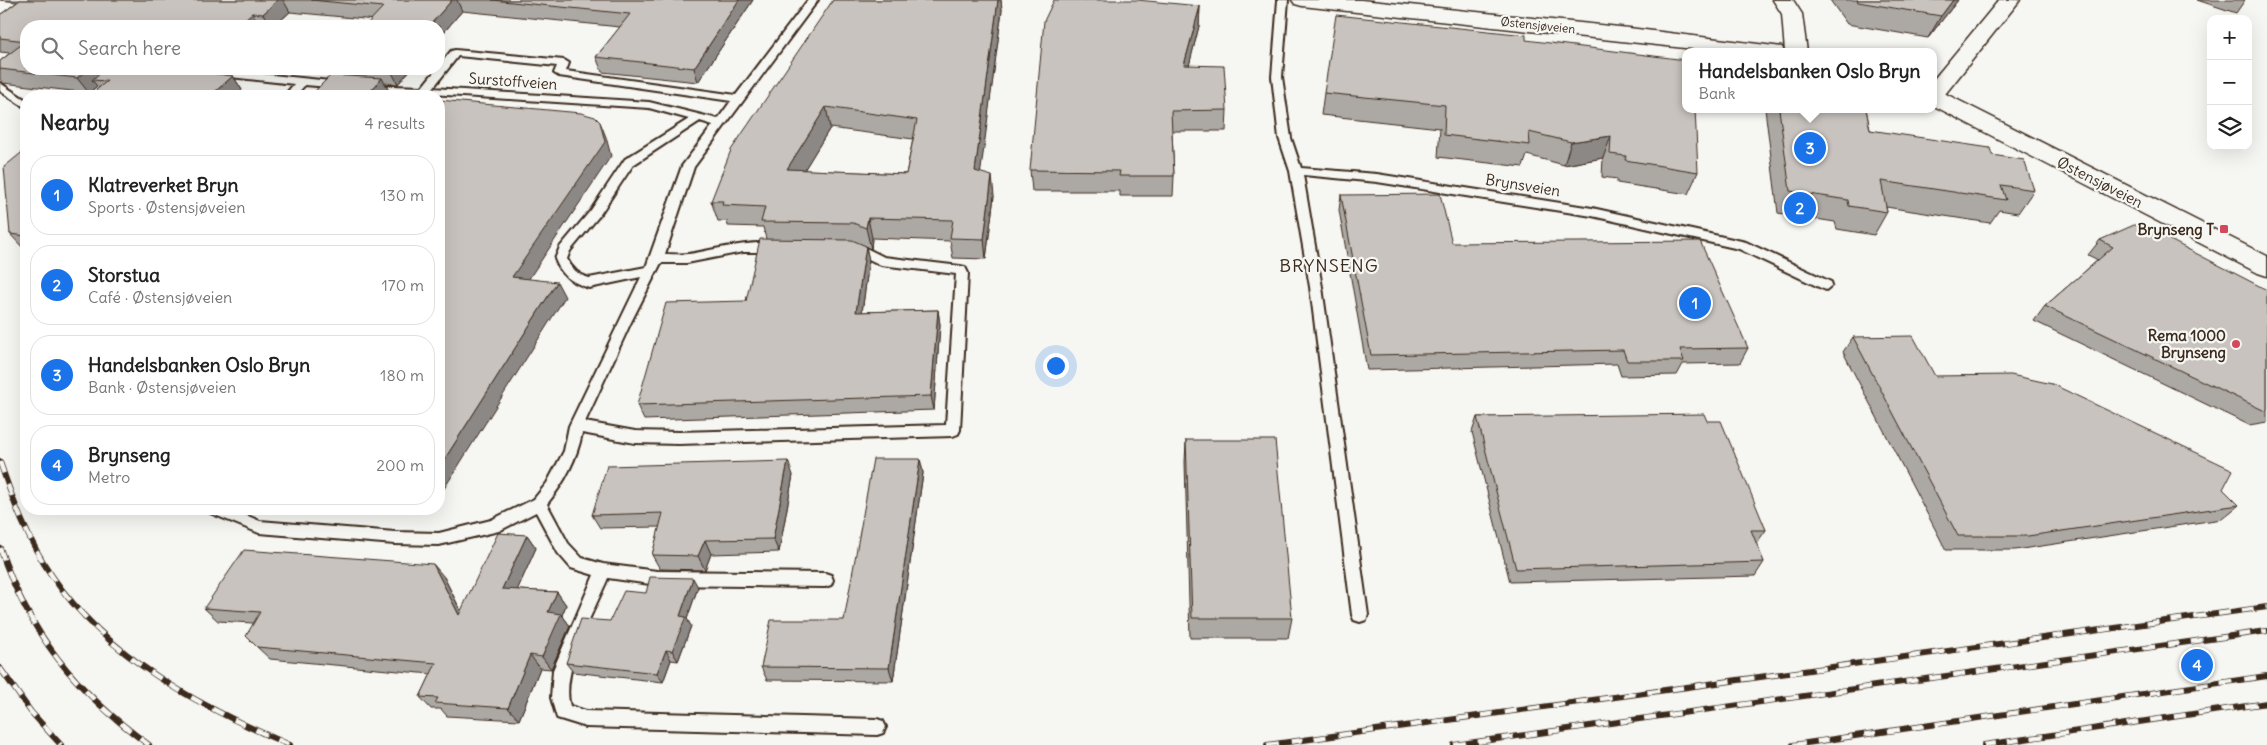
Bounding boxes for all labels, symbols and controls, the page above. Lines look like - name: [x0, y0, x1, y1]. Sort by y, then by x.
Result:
- street label: Østensjøveien: [1500, 14, 1576, 36]
- map controls: [2207, 15, 2252, 150]
- button: +: [2207, 15, 2252, 60]
- search box: [20, 20, 445, 75]
- icon: search: [38, 34, 66, 62]
- text: Search here: [78, 36, 181, 60]
- popup: [1682, 48, 1937, 113]
- text: Handelsbanken Oslo Bryn: [1698, 59, 1921, 83]
- button: −: [2207, 60, 2252, 105]
- street label: Surstoffveien: [468, 68, 558, 94]
- text: Bank: [1698, 83, 1735, 103]
- button: layers: [2207, 105, 2252, 150]
- text: Nearby: [40, 109, 110, 136]
- text: 4 results: [364, 113, 425, 133]
- pin: 3: [1794, 129, 1826, 167]
- street label: Østensjøveien: [2054, 152, 2146, 212]
- street label: Brynsveien: [1484, 170, 1562, 200]
- text: Klatreverket Bryn: [88, 173, 239, 197]
- text: 1: [54, 185, 60, 205]
- text: 130 m: [380, 185, 424, 205]
- pin: 2: [1784, 189, 1816, 227]
- text: Sports · Østensjøveien: [88, 197, 246, 217]
- place label: Brynseng T: [2137, 220, 2214, 240]
- marker: Brynseng T: [2218, 223, 2230, 235]
- district label: BRYNSENG: [1279, 254, 1379, 277]
- text: Storstua: [88, 263, 160, 287]
- text: 2: [53, 275, 61, 295]
- text: 170 m: [381, 275, 424, 295]
- pin: 1: [1679, 284, 1711, 322]
- text: Café · Østensjøveien: [88, 287, 232, 307]
- place label: Rema 1000 Brynseng: [2148, 326, 2226, 363]
- marker: Rema 1000 Brynseng: [2230, 338, 2242, 350]
- text: Handelsbanken Oslo Bryn: [88, 353, 310, 377]
- your location: [1043, 353, 1069, 379]
- text: 3: [52, 365, 62, 385]
- text: 180 m: [380, 365, 424, 385]
- text: Bank · Østensjøveien: [88, 377, 236, 397]
- text: Brynseng: [88, 443, 170, 467]
- text: 4: [52, 455, 62, 475]
- text: 200 m: [376, 455, 424, 475]
- text: Metro: [88, 467, 130, 487]
- pin: 4: [2181, 646, 2213, 684]

